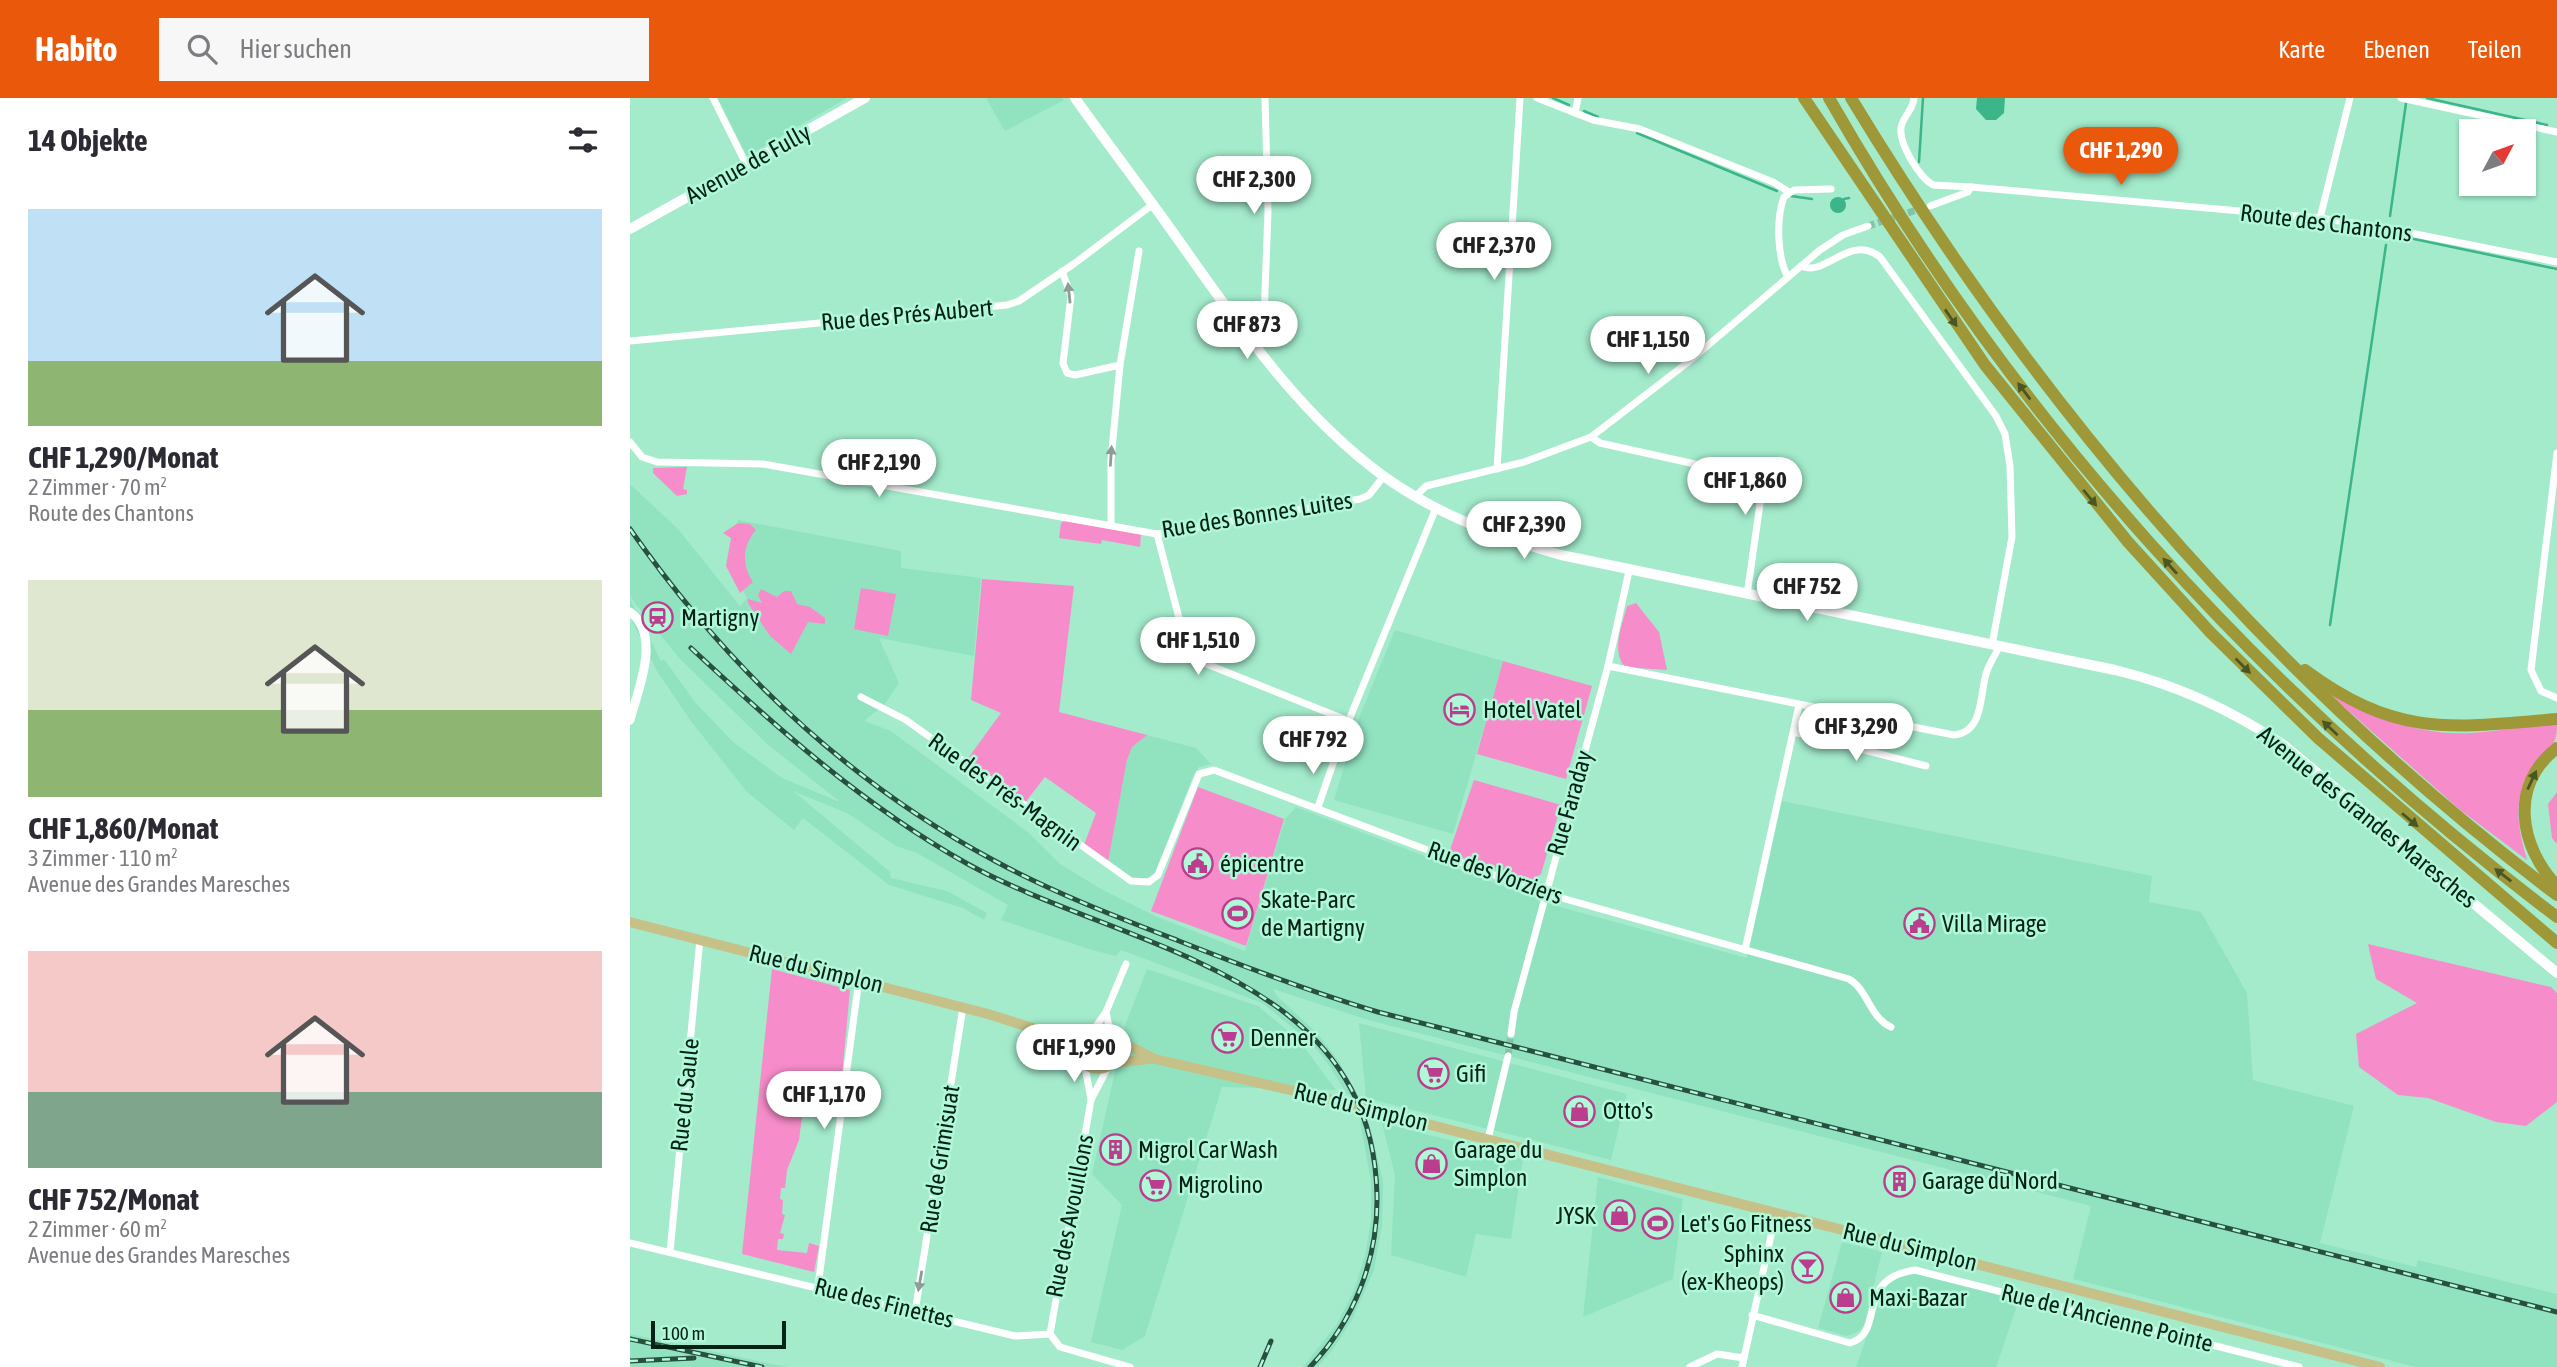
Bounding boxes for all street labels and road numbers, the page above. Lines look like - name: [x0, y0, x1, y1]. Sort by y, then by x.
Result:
- street label: Avenue de Fully: [681, 118, 815, 209]
- street label: Route des Chantons: [2239, 199, 2414, 246]
- street label: Rue des Prés Aubert: [820, 294, 994, 335]
- street label: Rue des Bonnes Luites: [1160, 486, 1354, 543]
- street label: Avenue des Grandes Maresches: [2253, 720, 2482, 913]
- street label: Rue des Prés-Magnin: [924, 727, 1087, 856]
- street label: Rue Faraday: [1542, 747, 1597, 859]
- street label: Rue des Vorziers: [1424, 836, 1566, 909]
- street label: Rue du Simplon: [746, 939, 886, 998]
- street label: Rue du Saule: [665, 1037, 704, 1153]
- street label: Rue du Simplon: [1291, 1077, 1431, 1136]
- street label: Rue de Grimisuat: [914, 1083, 965, 1235]
- street label: Rue des Avouillons: [1040, 1132, 1099, 1300]
- street label: Rue du Simplon: [1840, 1217, 1980, 1276]
- street label: Rue des Finettes: [812, 1272, 957, 1333]
- street label: Rue de l'Ancienne Pointe: [1998, 1278, 2216, 1357]

